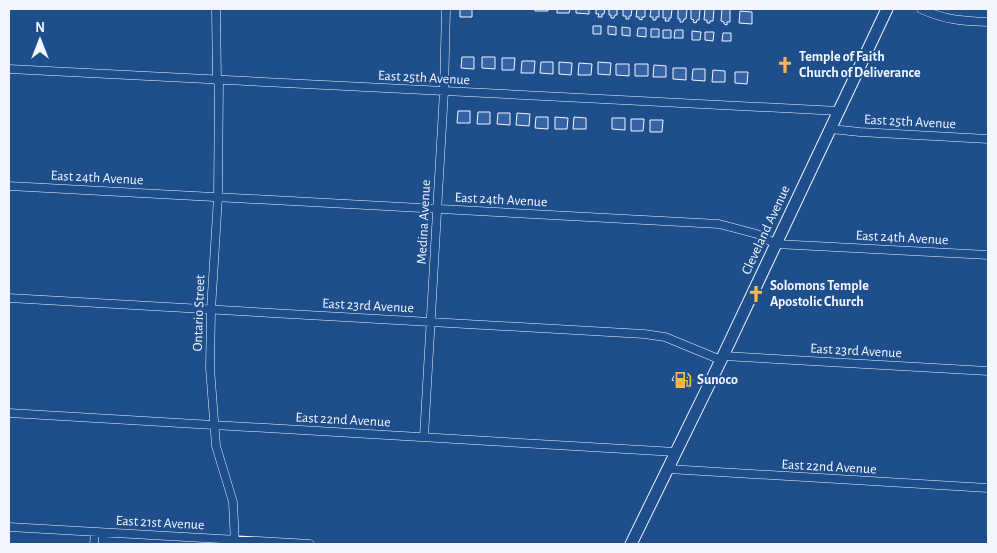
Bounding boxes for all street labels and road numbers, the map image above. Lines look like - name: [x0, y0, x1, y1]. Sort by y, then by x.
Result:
- street label: East 25th Avenue: [378, 69, 470, 87]
- street label: East 25th Avenue: [864, 113, 956, 131]
- street label: East 24th Avenue: [50, 169, 144, 187]
- street label: Medina Avenue: [415, 179, 433, 265]
- street label: Cleveland Avenue: [739, 183, 793, 277]
- street label: East 24th Avenue: [454, 191, 548, 209]
- street label: East 24th Avenue: [855, 229, 949, 247]
- street label: Ontario Street: [191, 274, 207, 352]
- street label: East 23rd Avenue: [322, 297, 414, 315]
- street label: East 23rd Avenue: [810, 342, 902, 360]
- street label: East 22nd Avenue: [295, 411, 391, 429]
- street label: East 22nd Avenue: [781, 458, 877, 476]
- street label: East 21st Avenue: [115, 514, 205, 532]

